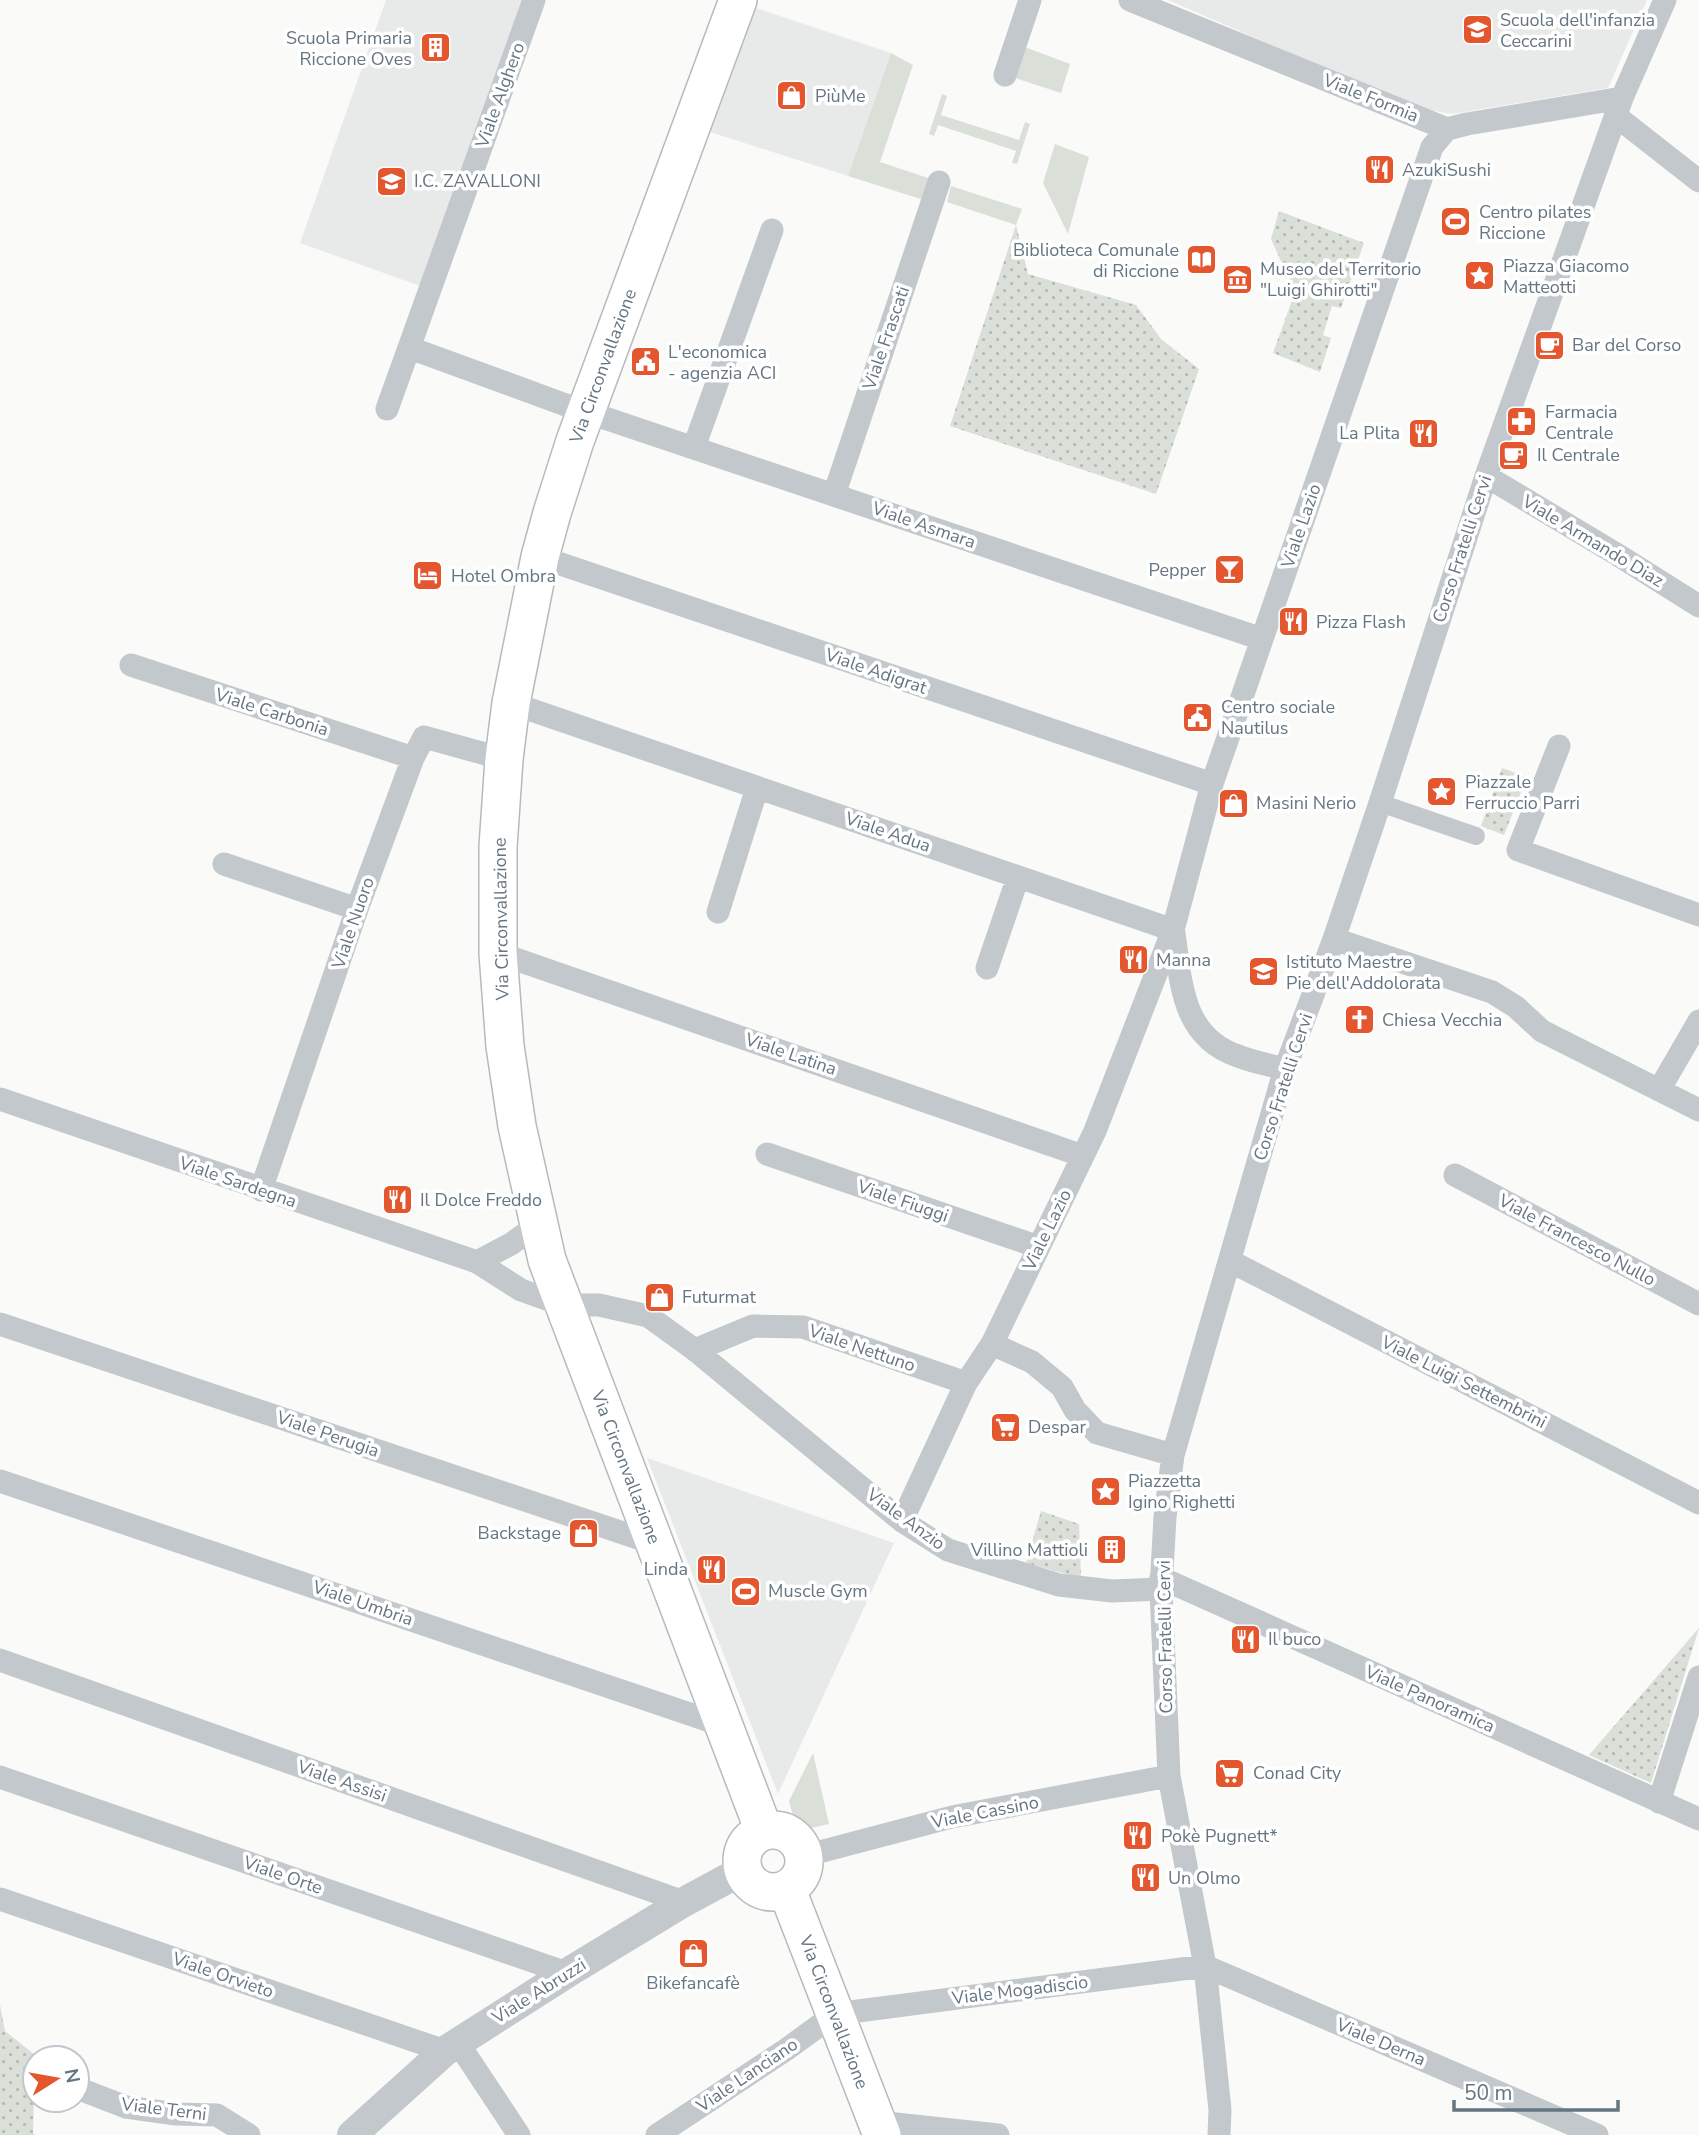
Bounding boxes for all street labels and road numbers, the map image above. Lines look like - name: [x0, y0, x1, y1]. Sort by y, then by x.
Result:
- street label: Viale Alghero: [469, 39, 530, 152]
- street label: Viale Formia: [1319, 68, 1422, 128]
- street label: Viale Frascati: [857, 283, 915, 394]
- street label: Via Circonvallazione: [564, 285, 642, 448]
- street label: Corso Fratelli Cervi: [1427, 472, 1497, 626]
- street label: Viale Lazio: [1275, 481, 1327, 572]
- street label: Viale Armando Diaz: [1517, 489, 1668, 593]
- street label: Viale Asmara: [868, 496, 979, 554]
- street label: Viale Adigrat: [821, 642, 931, 700]
- street label: Viale Carbonia: [211, 682, 332, 742]
- street label: Viale Adua: [841, 806, 934, 858]
- street label: Via Circonvallazione: [488, 837, 514, 1002]
- street label: Viale Nuoro: [326, 874, 380, 973]
- street label: Corso Fratelli Cervi: [1248, 1010, 1318, 1164]
- street label: Viale Latina: [741, 1027, 840, 1081]
- street label: Viale Sardegna: [175, 1150, 300, 1213]
- street label: Viale Fiuggi: [853, 1174, 952, 1228]
- street label: Viale Lazio: [1017, 1185, 1077, 1275]
- street label: Viale Francesco Nullo: [1493, 1188, 1660, 1292]
- street label: Viale Nettuno: [805, 1318, 918, 1377]
- street label: Viale Luigi Settembrini: [1376, 1329, 1551, 1434]
- street label: Via Circonvallazione: [585, 1386, 666, 1547]
- street label: Viale Perugia: [273, 1405, 382, 1463]
- street label: Viale Anzio: [861, 1482, 950, 1556]
- street label: Corso Fratelli Cervi: [1152, 1560, 1178, 1714]
- street label: Viale Umbria: [309, 1574, 416, 1631]
- street label: Viale Panoramica: [1360, 1659, 1499, 1738]
- street label: Viale Assisi: [293, 1754, 390, 1807]
- street label: Viale Cassino: [928, 1790, 1041, 1834]
- street label: Viale Orte: [239, 1850, 326, 1900]
- street label: Via Circonvallazione: [793, 1931, 874, 2092]
- street label: Viale Orvieto: [168, 1946, 277, 2004]
- street label: Viale Abruzzi: [487, 1953, 591, 2030]
- street label: Viale Mogadiscio: [950, 1970, 1089, 2010]
- street label: Viale Derna: [1332, 2012, 1429, 2072]
- street label: Viale Lanciano: [691, 2032, 802, 2118]
- street label: Viale Terni: [119, 2092, 208, 2126]

